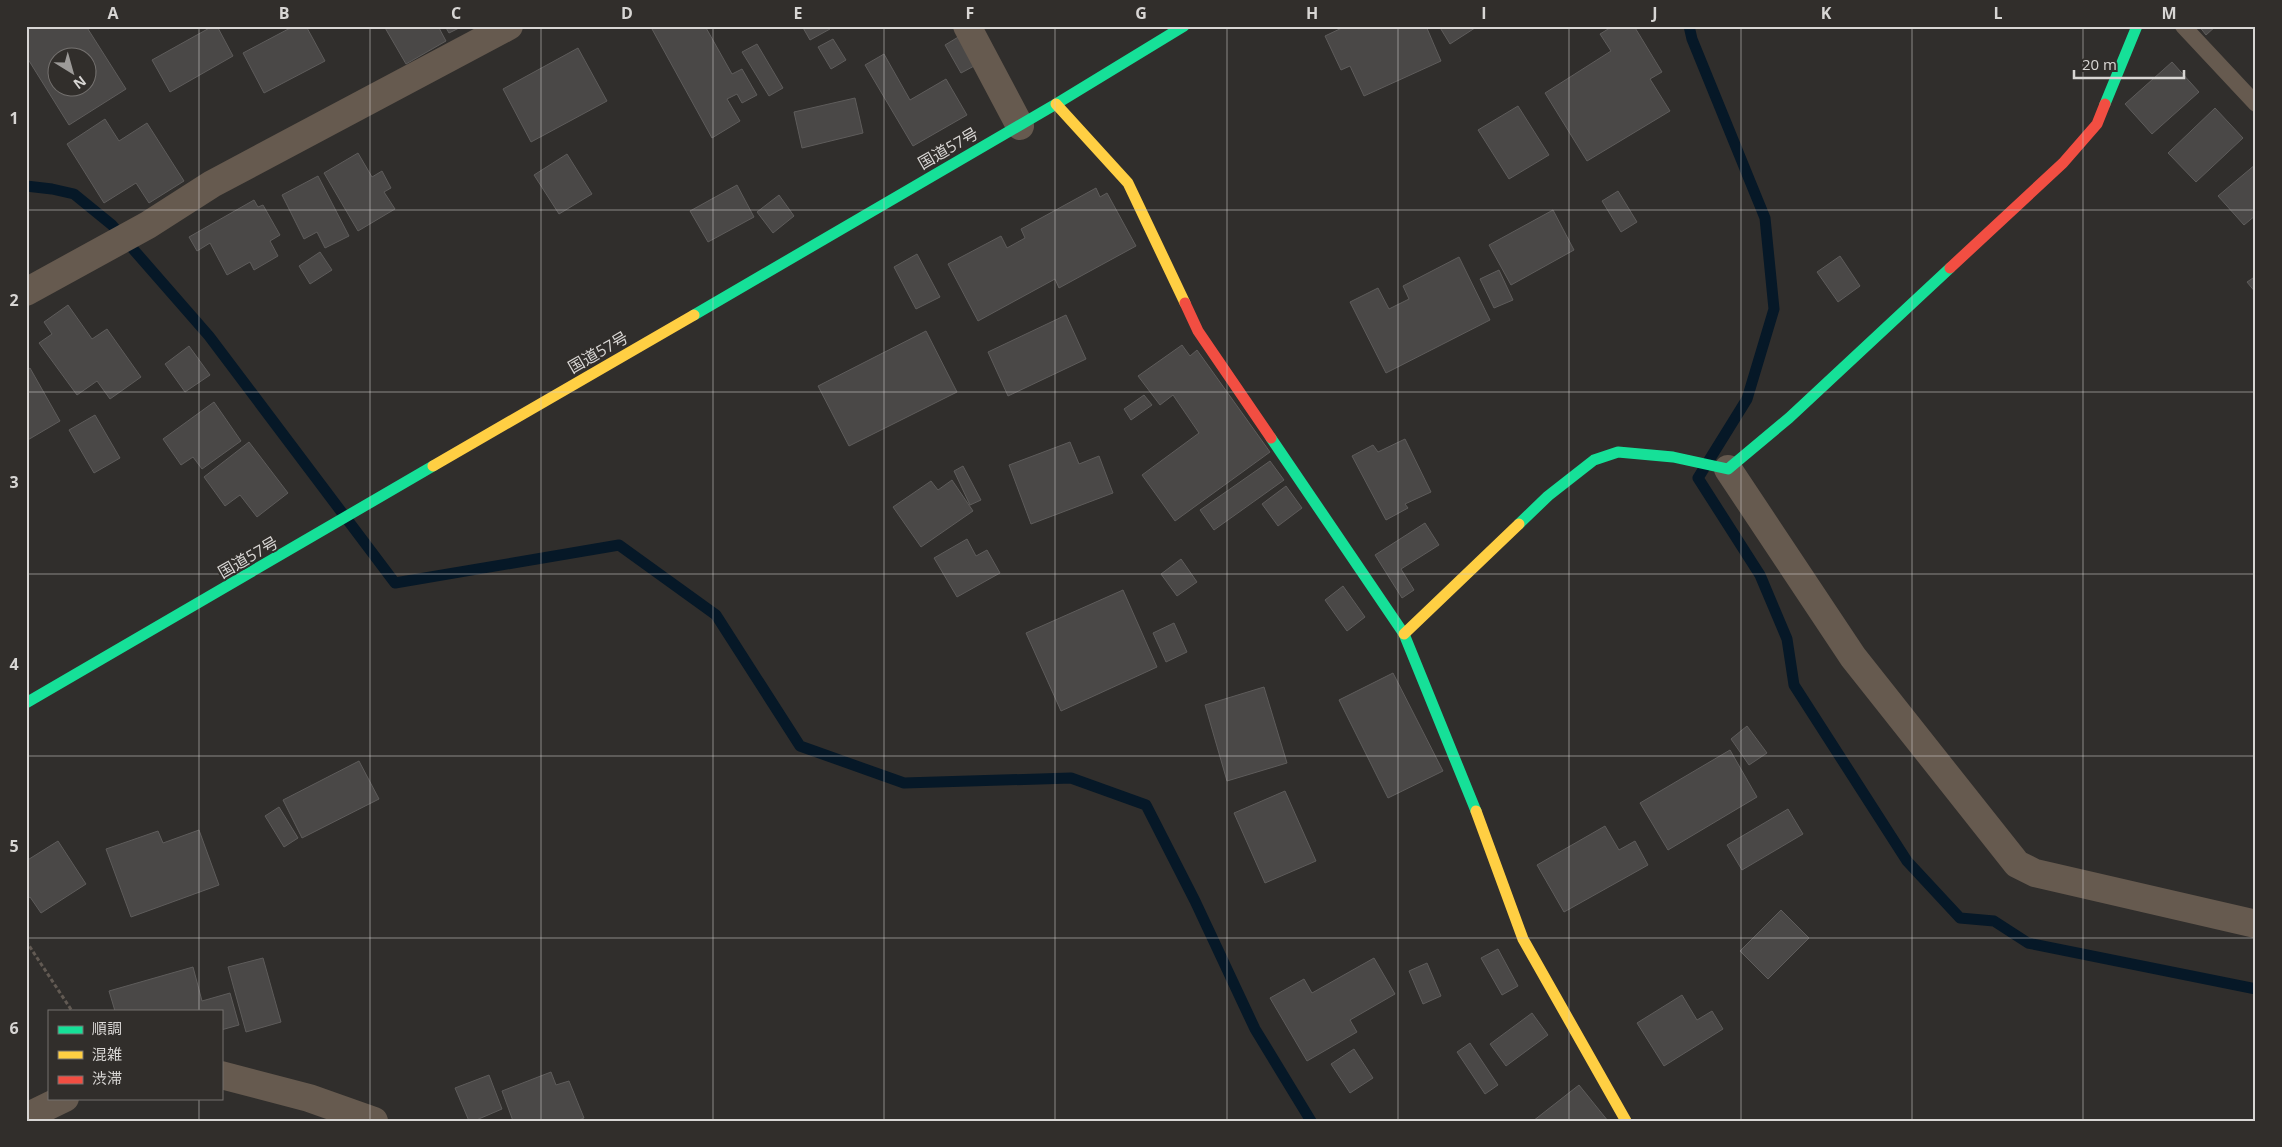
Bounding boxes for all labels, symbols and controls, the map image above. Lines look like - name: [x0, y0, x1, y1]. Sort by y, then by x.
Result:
- text: A: [107, 2, 119, 24]
- text: B: [279, 2, 289, 24]
- text: C: [451, 2, 461, 24]
- text: D: [621, 2, 633, 24]
- text: E: [794, 2, 803, 24]
- text: F: [966, 2, 974, 24]
- text: G: [1135, 2, 1147, 24]
- text: H: [1306, 2, 1318, 24]
- text: I: [1481, 2, 1487, 24]
- text: J: [1650, 2, 1658, 24]
- text: K: [1821, 2, 1832, 24]
- text: L: [1993, 2, 2003, 24]
- text: M: [2161, 2, 2177, 24]
- north arrow: [48, 48, 98, 98]
- scale bar: [2074, 48, 2184, 80]
- text: 20 m: [2082, 54, 2117, 74]
- text: N: [70, 72, 90, 94]
- text: 1: [9, 107, 19, 129]
- street label: 国道57号: [914, 122, 982, 174]
- text: 2: [9, 289, 19, 311]
- street label: 国道57号: [564, 326, 632, 378]
- text: 3: [9, 471, 19, 493]
- street label: 国道57号: [214, 531, 282, 583]
- text: 4: [9, 653, 19, 675]
- text: 5: [9, 835, 19, 857]
- legend: [48, 1010, 222, 1100]
- text: 6: [9, 1017, 19, 1039]
- text: 順調: [92, 1018, 122, 1038]
- text: 混雑: [92, 1044, 122, 1064]
- text: 渋滞: [92, 1068, 122, 1088]

